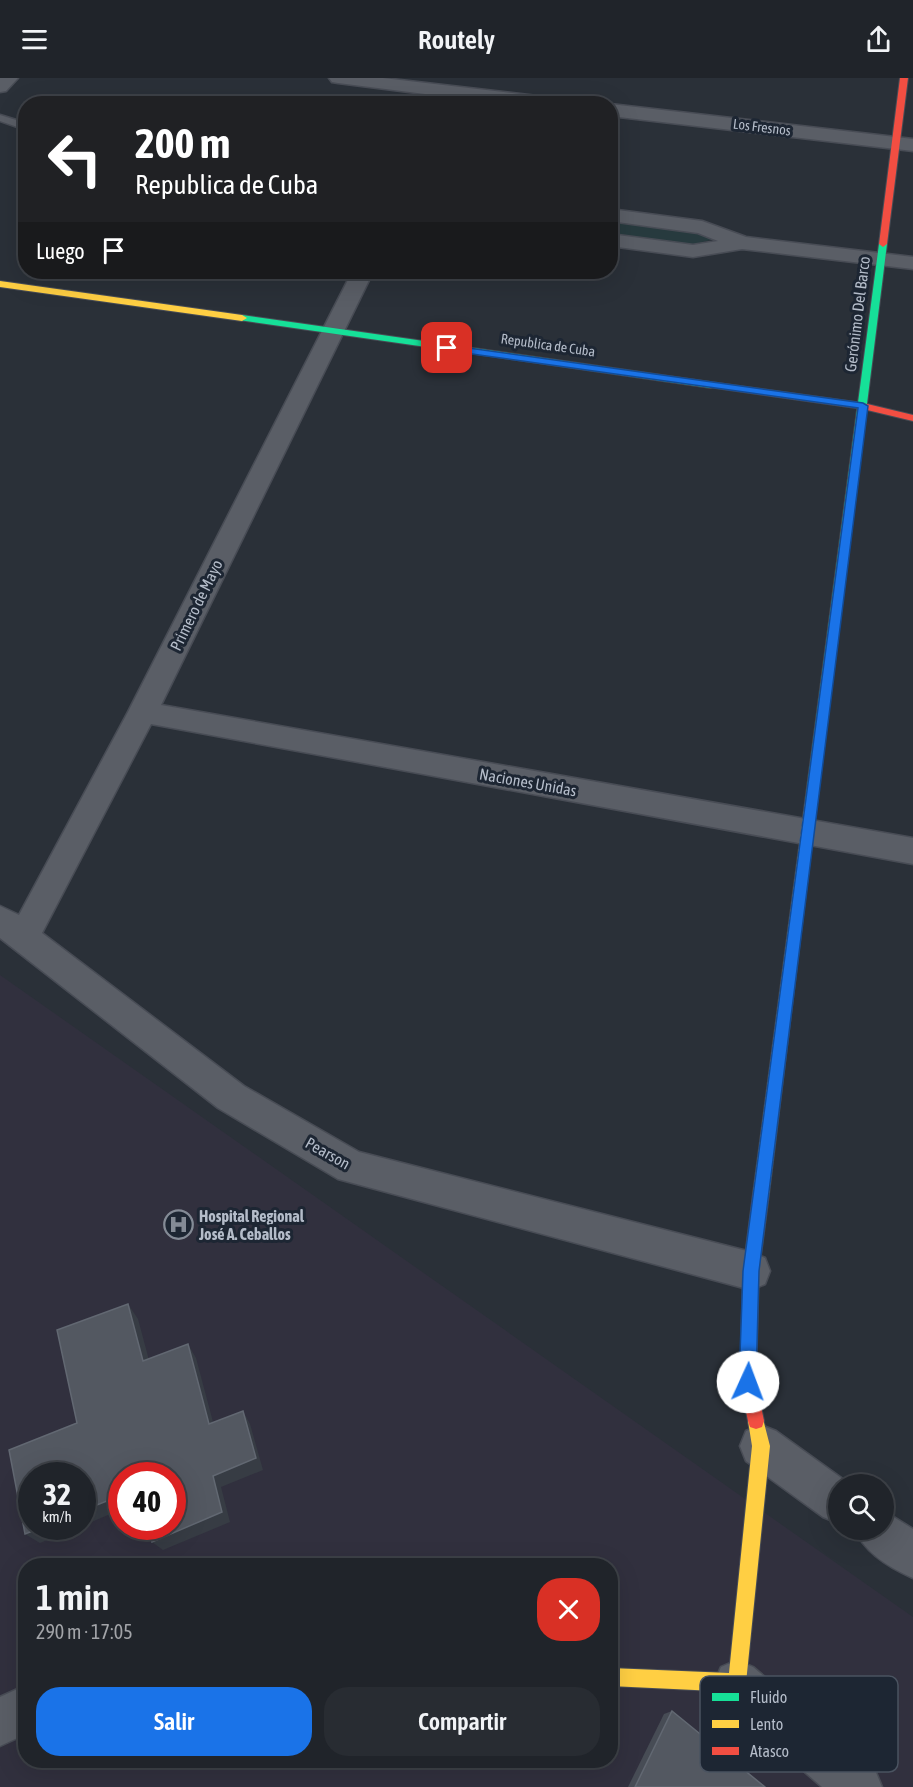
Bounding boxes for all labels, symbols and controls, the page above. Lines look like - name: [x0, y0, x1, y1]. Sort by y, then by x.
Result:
- icon: menu: [18, 23, 51, 56]
- icon: share: [862, 23, 895, 56]
- text: Routely: [418, 24, 495, 55]
- street label: Los Fresnos: [732, 116, 792, 138]
- text: 200 m: [135, 119, 230, 167]
- icon: left: [36, 120, 114, 198]
- text: Republica de Cuba: [135, 169, 318, 200]
- icon: arrive: [97, 234, 130, 267]
- text: Luego: [36, 238, 85, 264]
- street label: Gerónimo Del Barco: [841, 255, 873, 373]
- pin: [421, 322, 472, 373]
- street label: Republica de Cuba: [500, 330, 596, 360]
- icon: arrive: [430, 331, 463, 364]
- street label: Primero de Mayo: [166, 557, 227, 654]
- street label: Naciones Unidas: [478, 765, 578, 799]
- street label: Pearson: [303, 1133, 353, 1173]
- place label: Hospital Regional José A. Ceballos: [198, 1207, 305, 1243]
- hospital icon: Hospital Regional José A. Ceballos: [162, 1209, 194, 1241]
- position arrow: [716, 1350, 780, 1414]
- speed limit sign: 40: [108, 1462, 186, 1540]
- map controls: [828, 1474, 894, 1540]
- button: search: [828, 1474, 894, 1540]
- text: 32: [43, 1477, 71, 1511]
- text: km/h: [42, 1508, 72, 1525]
- text: 1 min: [36, 1576, 110, 1618]
- button: close: [537, 1578, 600, 1641]
- text: 290 m · 17:05: [36, 1620, 133, 1643]
- legend: [700, 1676, 898, 1772]
- button: Salir: [36, 1687, 312, 1756]
- button: Compartir: [324, 1687, 600, 1756]
- text: Fluido: [750, 1688, 787, 1706]
- text: Lento: [750, 1715, 783, 1733]
- text: Atasco: [750, 1742, 789, 1760]

